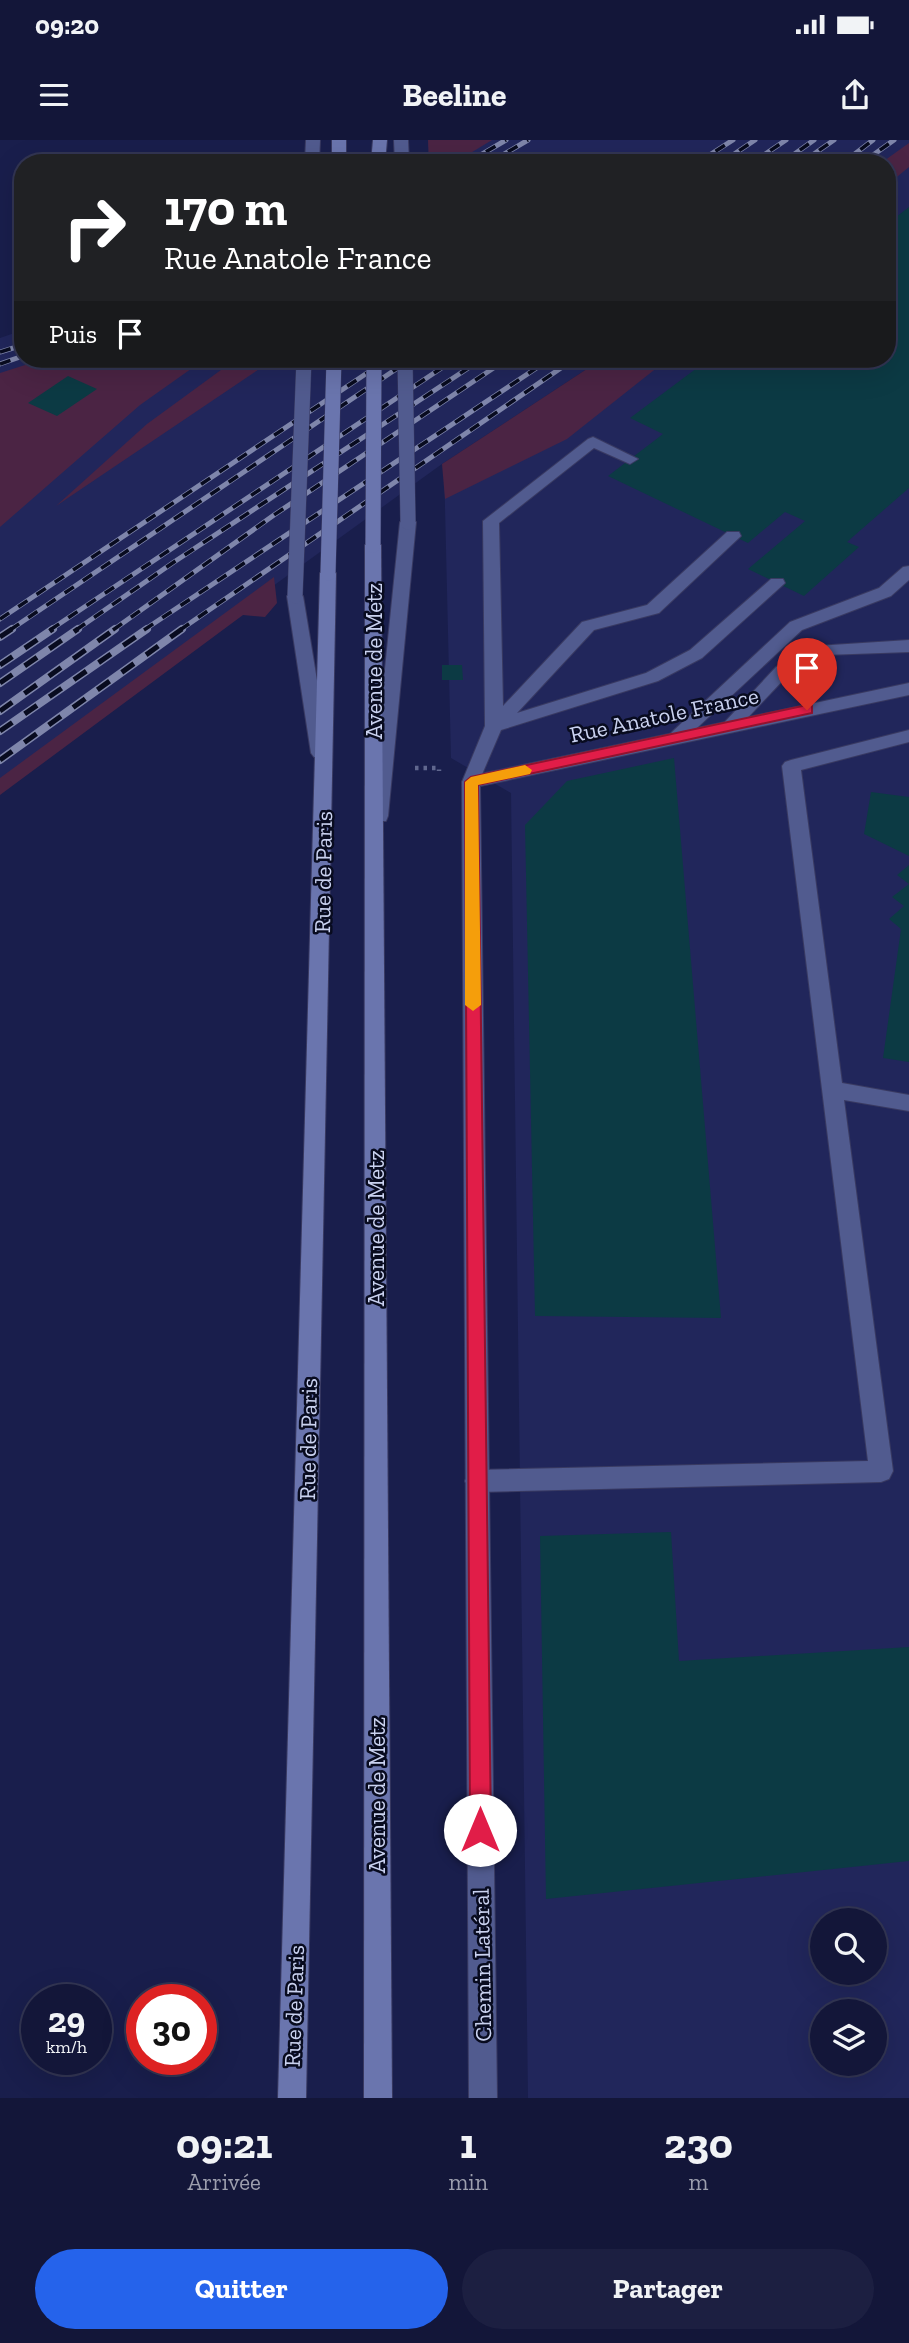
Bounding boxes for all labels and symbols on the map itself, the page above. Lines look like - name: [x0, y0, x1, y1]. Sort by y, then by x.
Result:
- street label: Avenue de Metz: [360, 582, 388, 739]
- pin: [777, 638, 837, 710]
- street label: Rue Anatole France: [567, 681, 761, 749]
- street label: Rue de Paris: [308, 811, 338, 933]
- street label: Avenue de Metz: [362, 1149, 390, 1306]
- street label: Rue de Paris: [293, 1378, 323, 1500]
- street label: Avenue de Metz: [363, 1716, 391, 1873]
- position arrow: [443, 1793, 517, 1867]
- street label: Chemin Latéral: [467, 1888, 497, 2042]
- street label: Rue de Paris: [278, 1944, 310, 2068]
- speed limit sign: 30: [126, 1984, 217, 2075]

